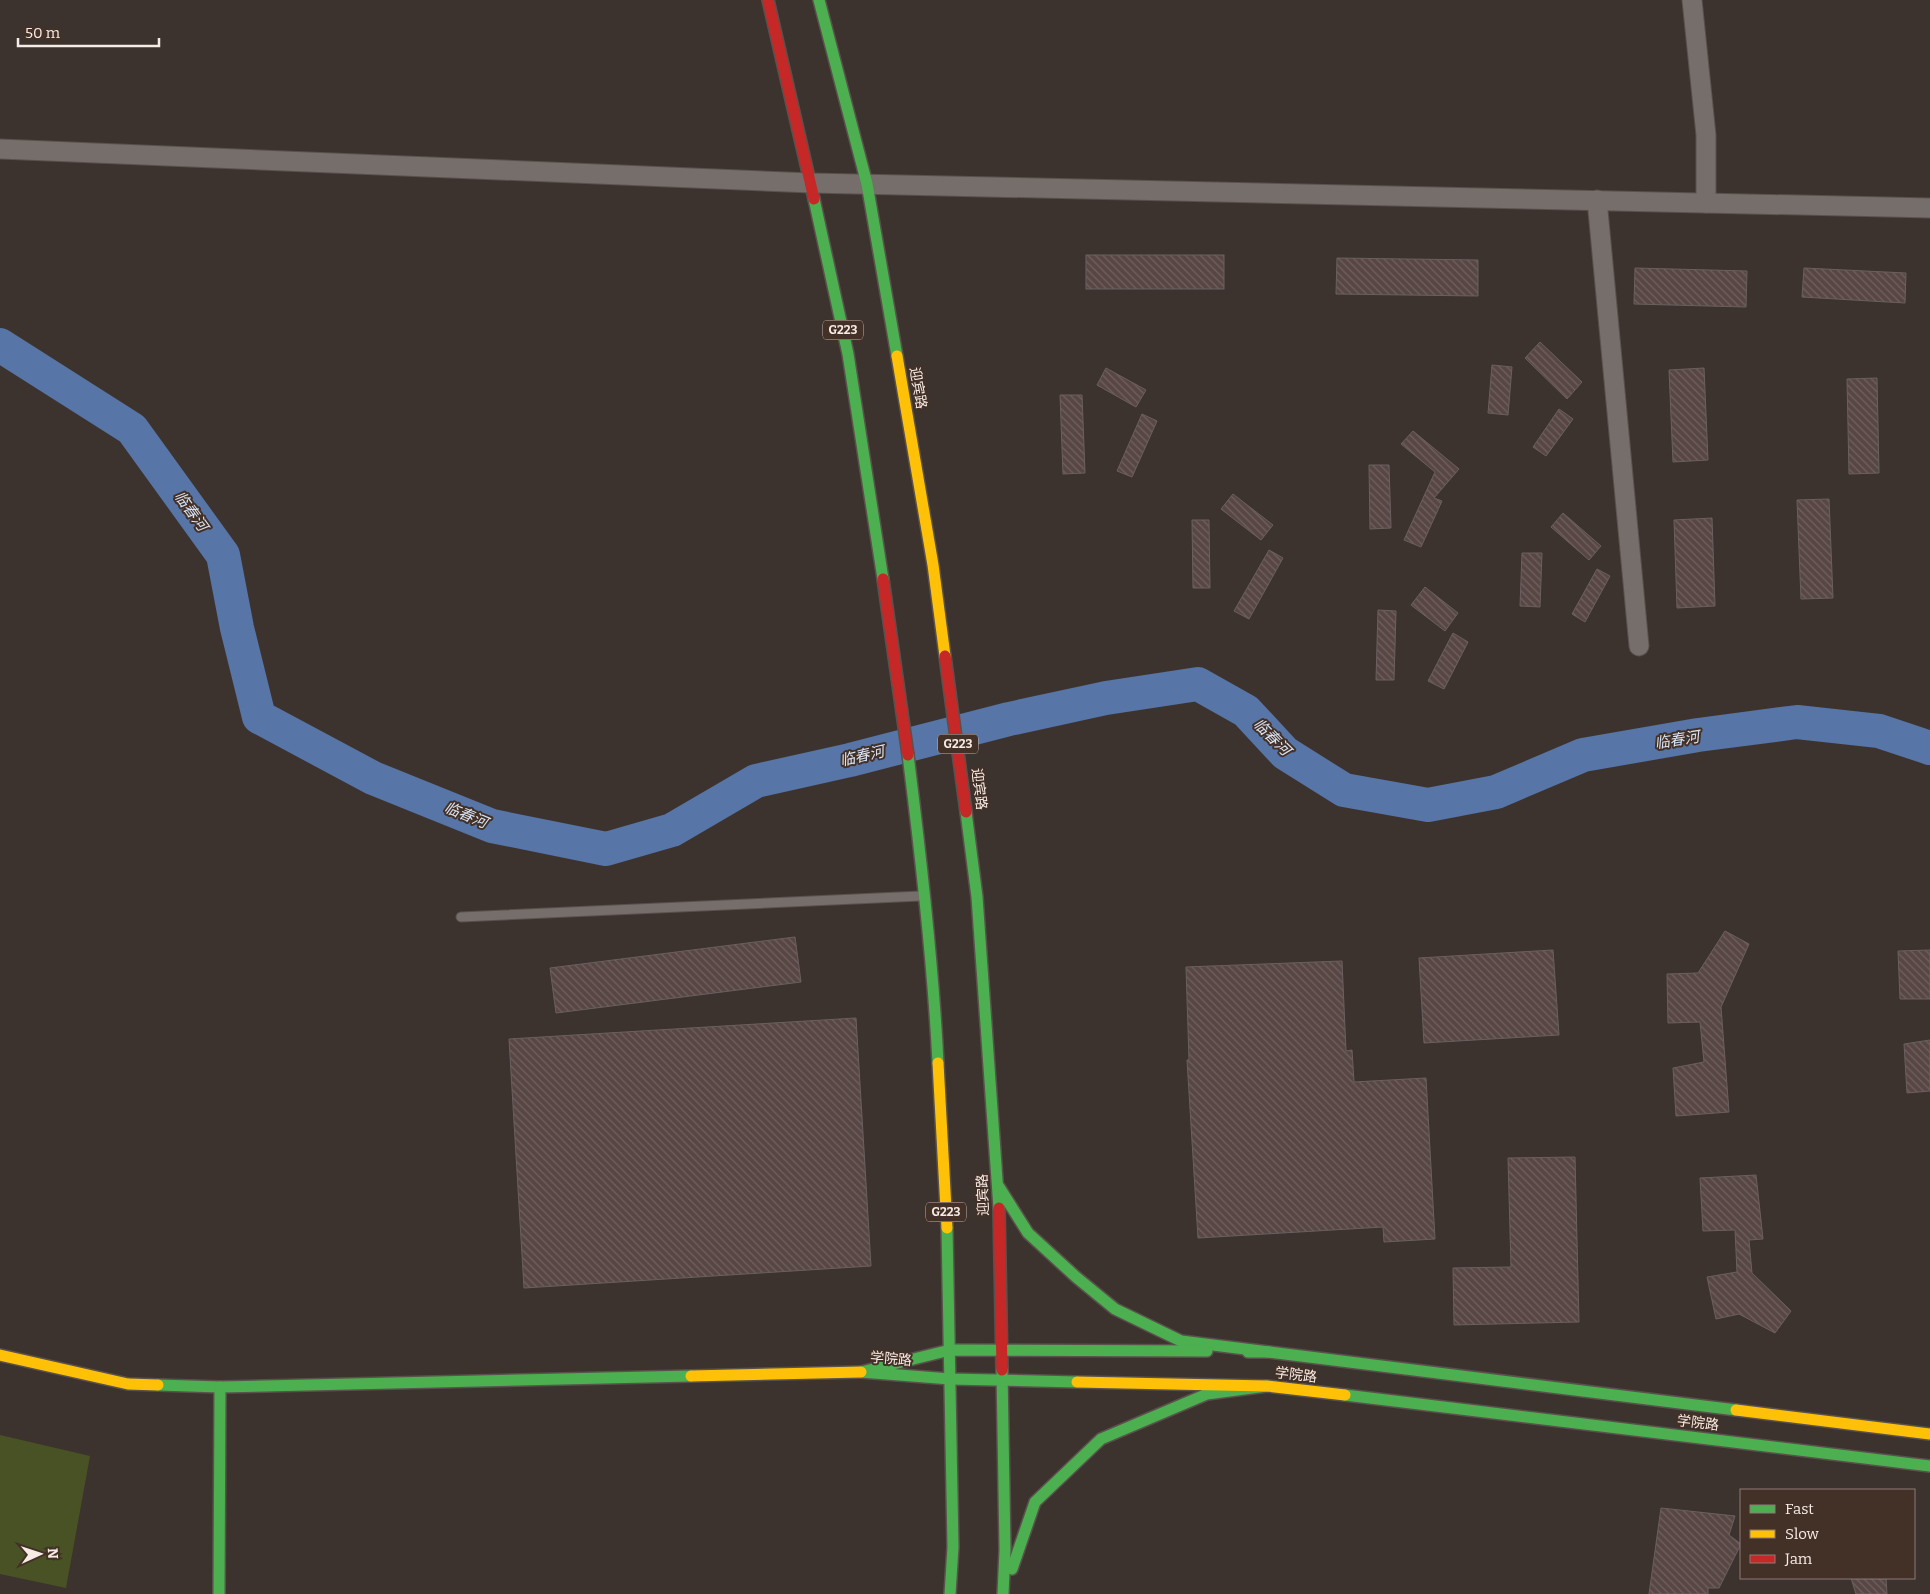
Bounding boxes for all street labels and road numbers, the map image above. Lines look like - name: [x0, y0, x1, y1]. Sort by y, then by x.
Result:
- road number: G223: [823, 320, 863, 340]
- street label: 迎宾路: [906, 366, 930, 410]
- road number: G223: [938, 734, 978, 754]
- street label: 迎宾路: [968, 767, 990, 811]
- street label: 迎宾路: [974, 1174, 992, 1216]
- road number: G223: [926, 1202, 966, 1222]
- street label: 学院路: [869, 1349, 913, 1369]
- street label: 学院路: [1274, 1364, 1318, 1386]
- street label: 学院路: [1676, 1412, 1720, 1434]

